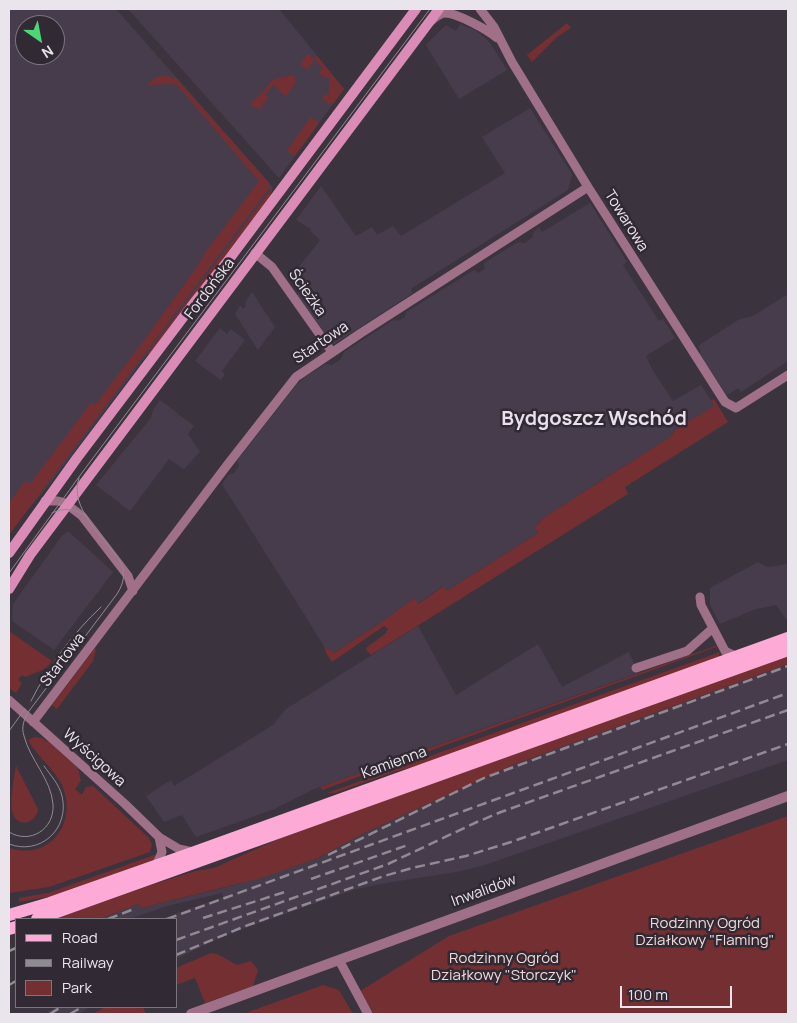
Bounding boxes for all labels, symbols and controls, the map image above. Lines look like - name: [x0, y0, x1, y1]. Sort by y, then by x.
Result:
- north arrow: [15, 15, 65, 65]
- text: N: [39, 41, 57, 63]
- street label: Towarowa: [600, 187, 652, 255]
- street label: Fordońska: [181, 255, 239, 323]
- street label: Ścieżka: [284, 266, 330, 320]
- street label: Startowa: [290, 318, 352, 368]
- district label: Bydgoszcz Wschód: [501, 407, 687, 431]
- street label: Startowa: [37, 630, 89, 690]
- street label: Wyścigowa: [59, 725, 129, 791]
- street label: Kamienna: [359, 743, 429, 783]
- street label: Inwalidów: [449, 871, 519, 911]
- park label: Rodzinny Ogród Działkowy "Flaming": [636, 915, 774, 950]
- legend: [15, 918, 178, 1008]
- text: Road: [62, 927, 98, 948]
- park label: Rodzinny Ogród Działkowy "Storczyk": [431, 950, 577, 985]
- text: Railway: [62, 952, 114, 973]
- scale bar: [622, 976, 734, 1008]
- text: Park: [62, 977, 92, 998]
- text: 100 m: [628, 984, 668, 1005]

